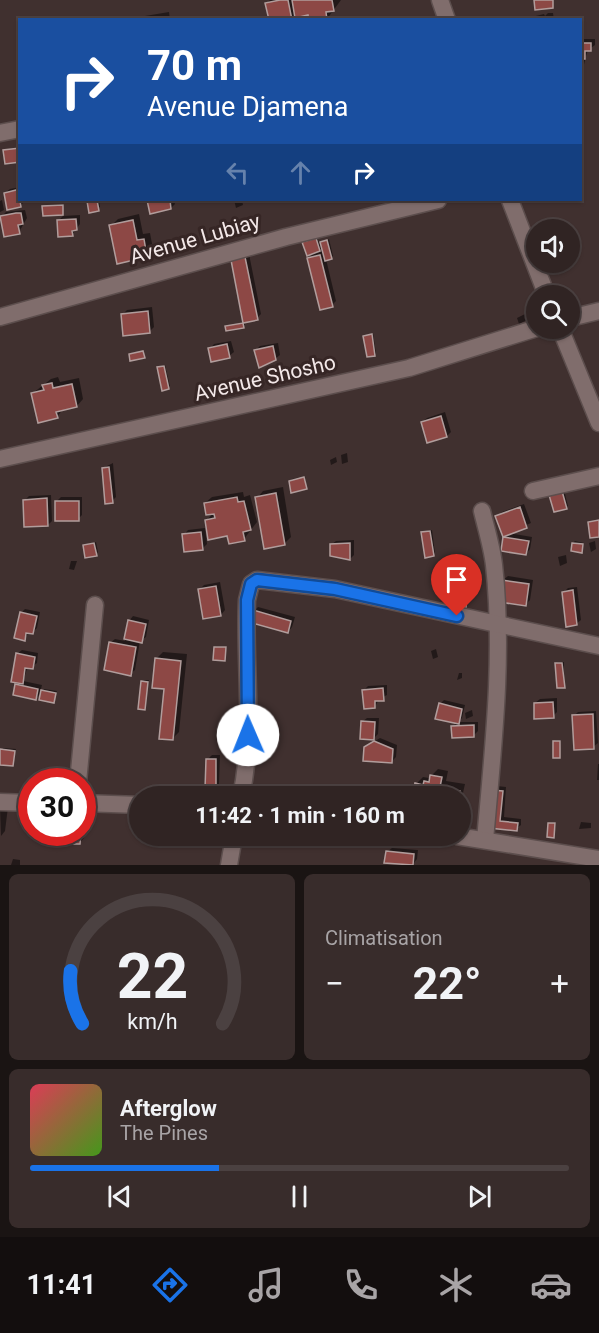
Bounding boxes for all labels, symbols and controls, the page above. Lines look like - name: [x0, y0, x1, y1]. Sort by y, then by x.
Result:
- text: 70 m: [147, 41, 242, 90]
- icon: right: [48, 42, 126, 120]
- text: Avenue Djamena: [147, 91, 348, 123]
- icon: left: [221, 156, 254, 189]
- icon: ahead: [284, 156, 317, 189]
- icon: right: [347, 156, 380, 189]
- street label: Avenue Lubiay: [127, 209, 263, 269]
- map controls: [526, 219, 580, 339]
- button: sound: [526, 219, 580, 273]
- button: search: [526, 285, 580, 339]
- street label: Avenue Shosho: [192, 350, 338, 406]
- pin: [431, 554, 482, 616]
- icon: arrive: [440, 563, 473, 596]
- position arrow: [216, 703, 280, 767]
- speed limit sign: 30: [18, 768, 96, 846]
- text: 11:42 · 1 min · 160 m: [195, 803, 405, 828]
- text: Climatisation: [325, 926, 443, 950]
- text: 22: [116, 940, 188, 1013]
- text: 22°: [412, 957, 482, 1010]
- text: −: [325, 964, 344, 1003]
- text: +: [550, 964, 569, 1003]
- text: km/h: [127, 1009, 177, 1034]
- text: Afterglow: [120, 1096, 217, 1121]
- text: The Pines: [120, 1121, 208, 1145]
- icon: previous: [103, 1180, 136, 1213]
- icon: pause: [283, 1180, 316, 1213]
- icon: next: [463, 1180, 496, 1213]
- icon: directions: [149, 1264, 191, 1306]
- icon: music: [245, 1264, 287, 1306]
- icon: phone: [340, 1264, 382, 1306]
- icon: climate: [435, 1264, 477, 1306]
- icon: car: [530, 1264, 572, 1306]
- text: 11:41: [27, 1269, 96, 1301]

